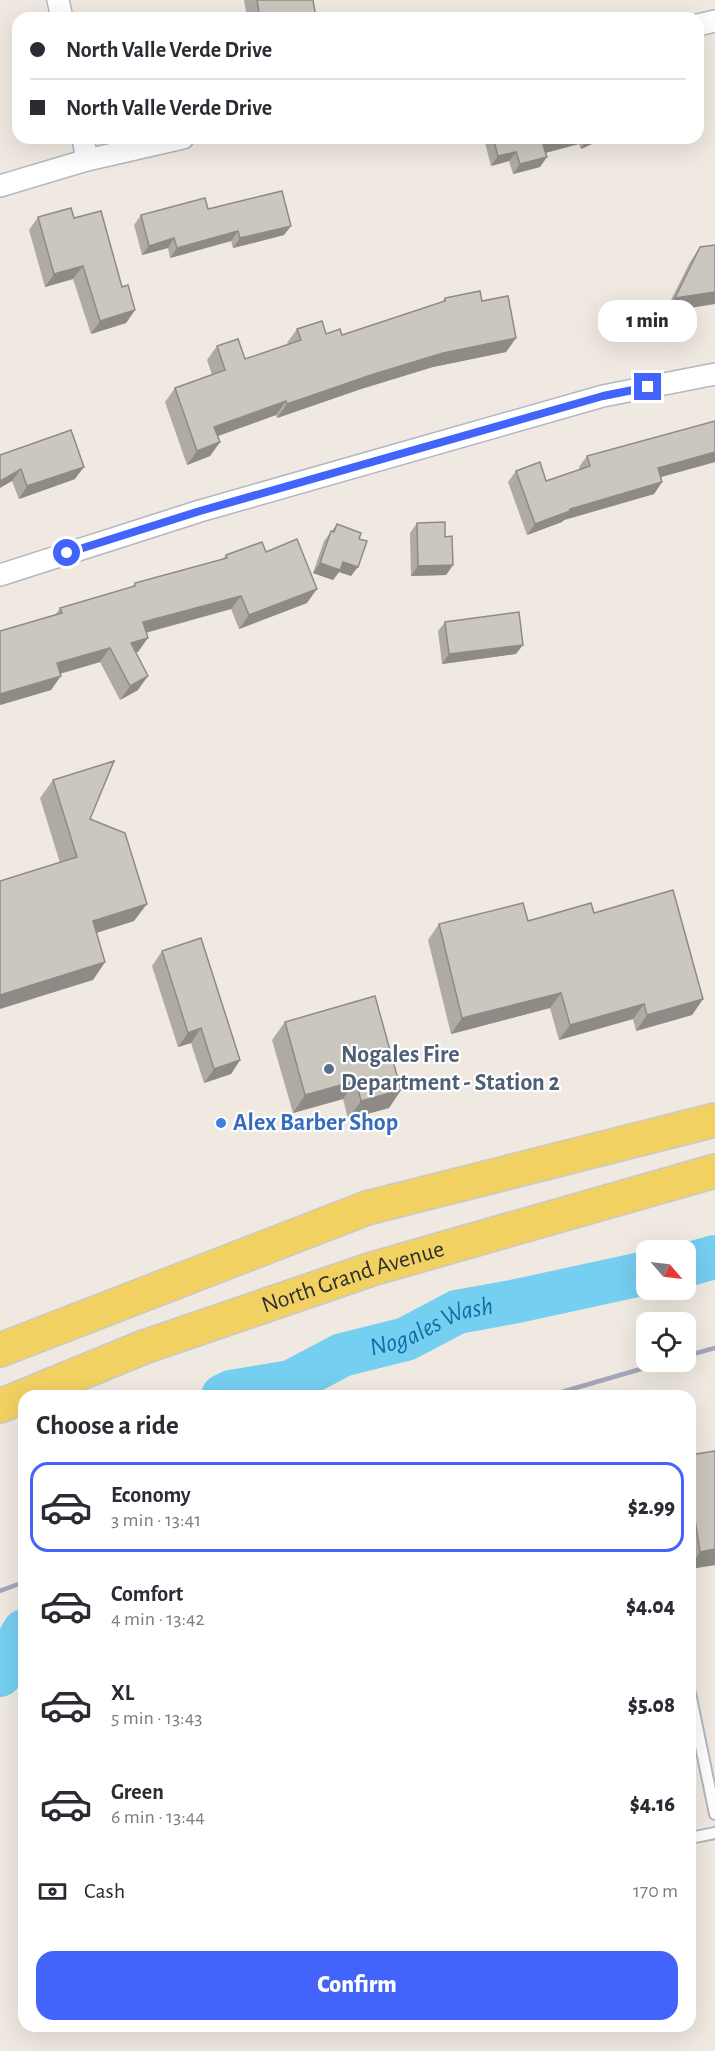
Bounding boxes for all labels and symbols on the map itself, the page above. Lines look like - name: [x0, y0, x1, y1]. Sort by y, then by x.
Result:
- callout: 1 min: [598, 300, 698, 342]
- route end: [634, 373, 661, 400]
- route start: [53, 539, 80, 566]
- place label: Nogales Fire Department - Station 2: [341, 1043, 560, 1095]
- marker: Nogales Fire Department - Station 2: [322, 1062, 336, 1076]
- place label: Alex Barber Shop: [233, 1111, 398, 1135]
- marker: Alex Barber Shop: [214, 1116, 228, 1130]
- street label: North Grand Avenue: [259, 1237, 447, 1318]
- north arrow: [636, 1240, 696, 1300]
- water label: Nogales Wash: [367, 1293, 495, 1361]

